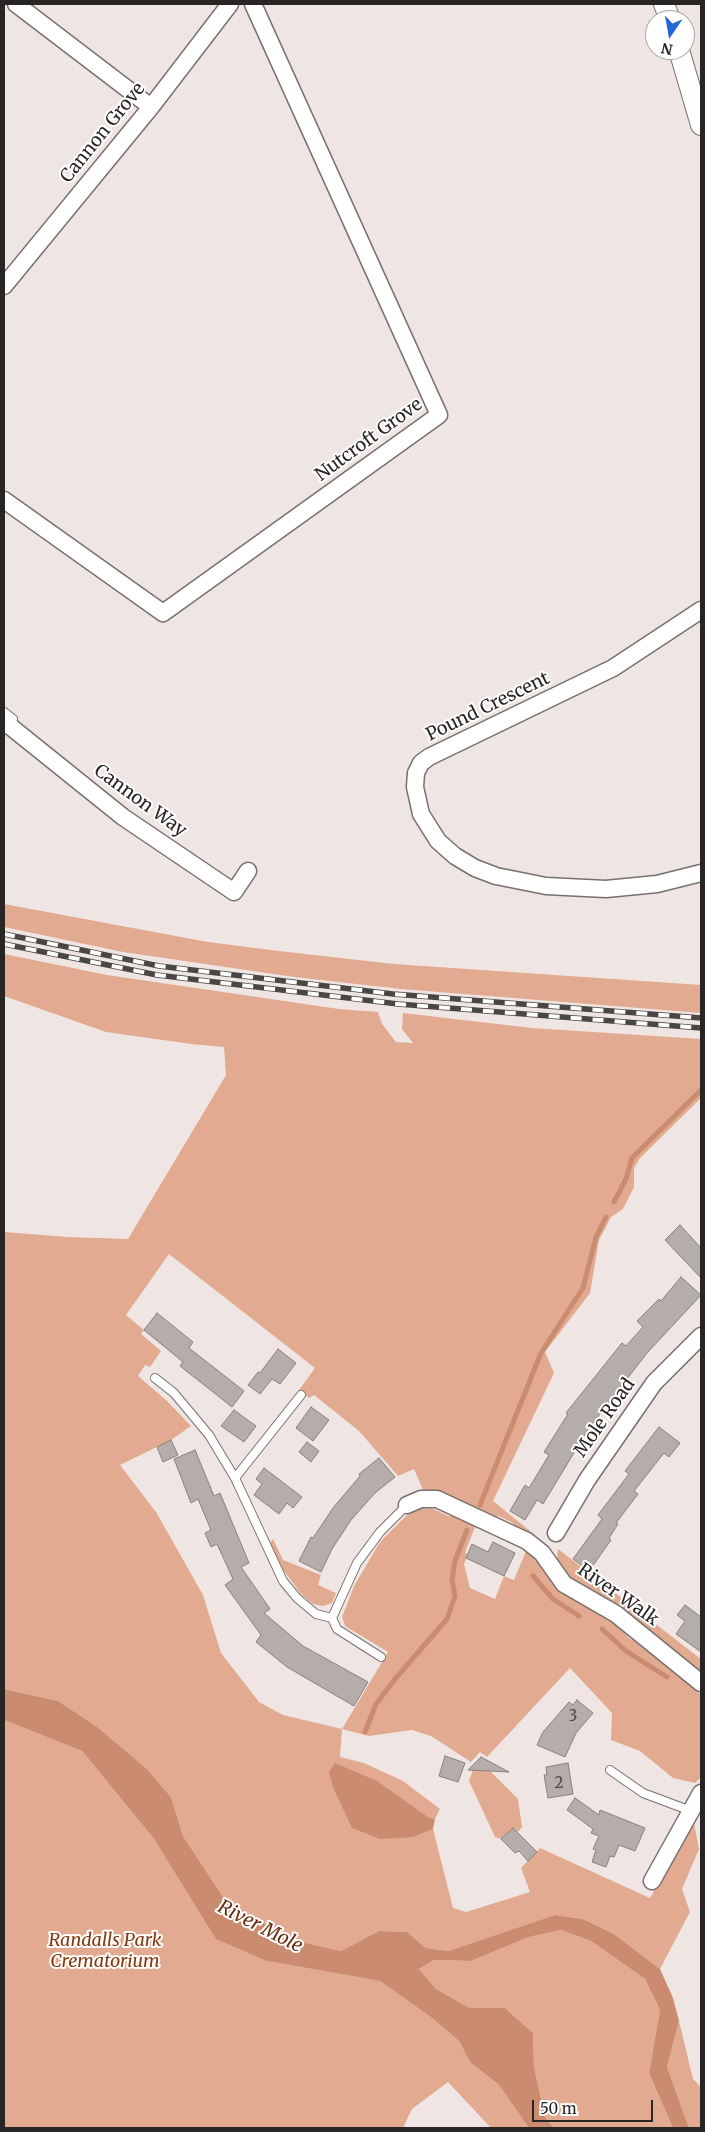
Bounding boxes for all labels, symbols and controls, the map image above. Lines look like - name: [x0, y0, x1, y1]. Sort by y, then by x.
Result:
- north arrow: [645, 10, 695, 60]
- text: N: [660, 39, 674, 59]
- street label: Cannon Grove: [56, 79, 150, 187]
- street label: Nutcroft Grove: [311, 394, 427, 486]
- street label: Pound Crescent: [423, 668, 553, 746]
- street label: Cannon Way: [90, 760, 190, 842]
- street label: Mole Road: [570, 1375, 640, 1461]
- street label: River Walk: [573, 1559, 663, 1631]
- house number: 3: [569, 1708, 577, 1726]
- house number: 2: [555, 1775, 563, 1793]
- water label: River Mole: [214, 1896, 306, 1958]
- park label: Randalls Park Crematorium: [48, 1930, 162, 1972]
- scale bar: [535, 2090, 656, 2122]
- text: 50 m: [540, 2099, 577, 2118]

